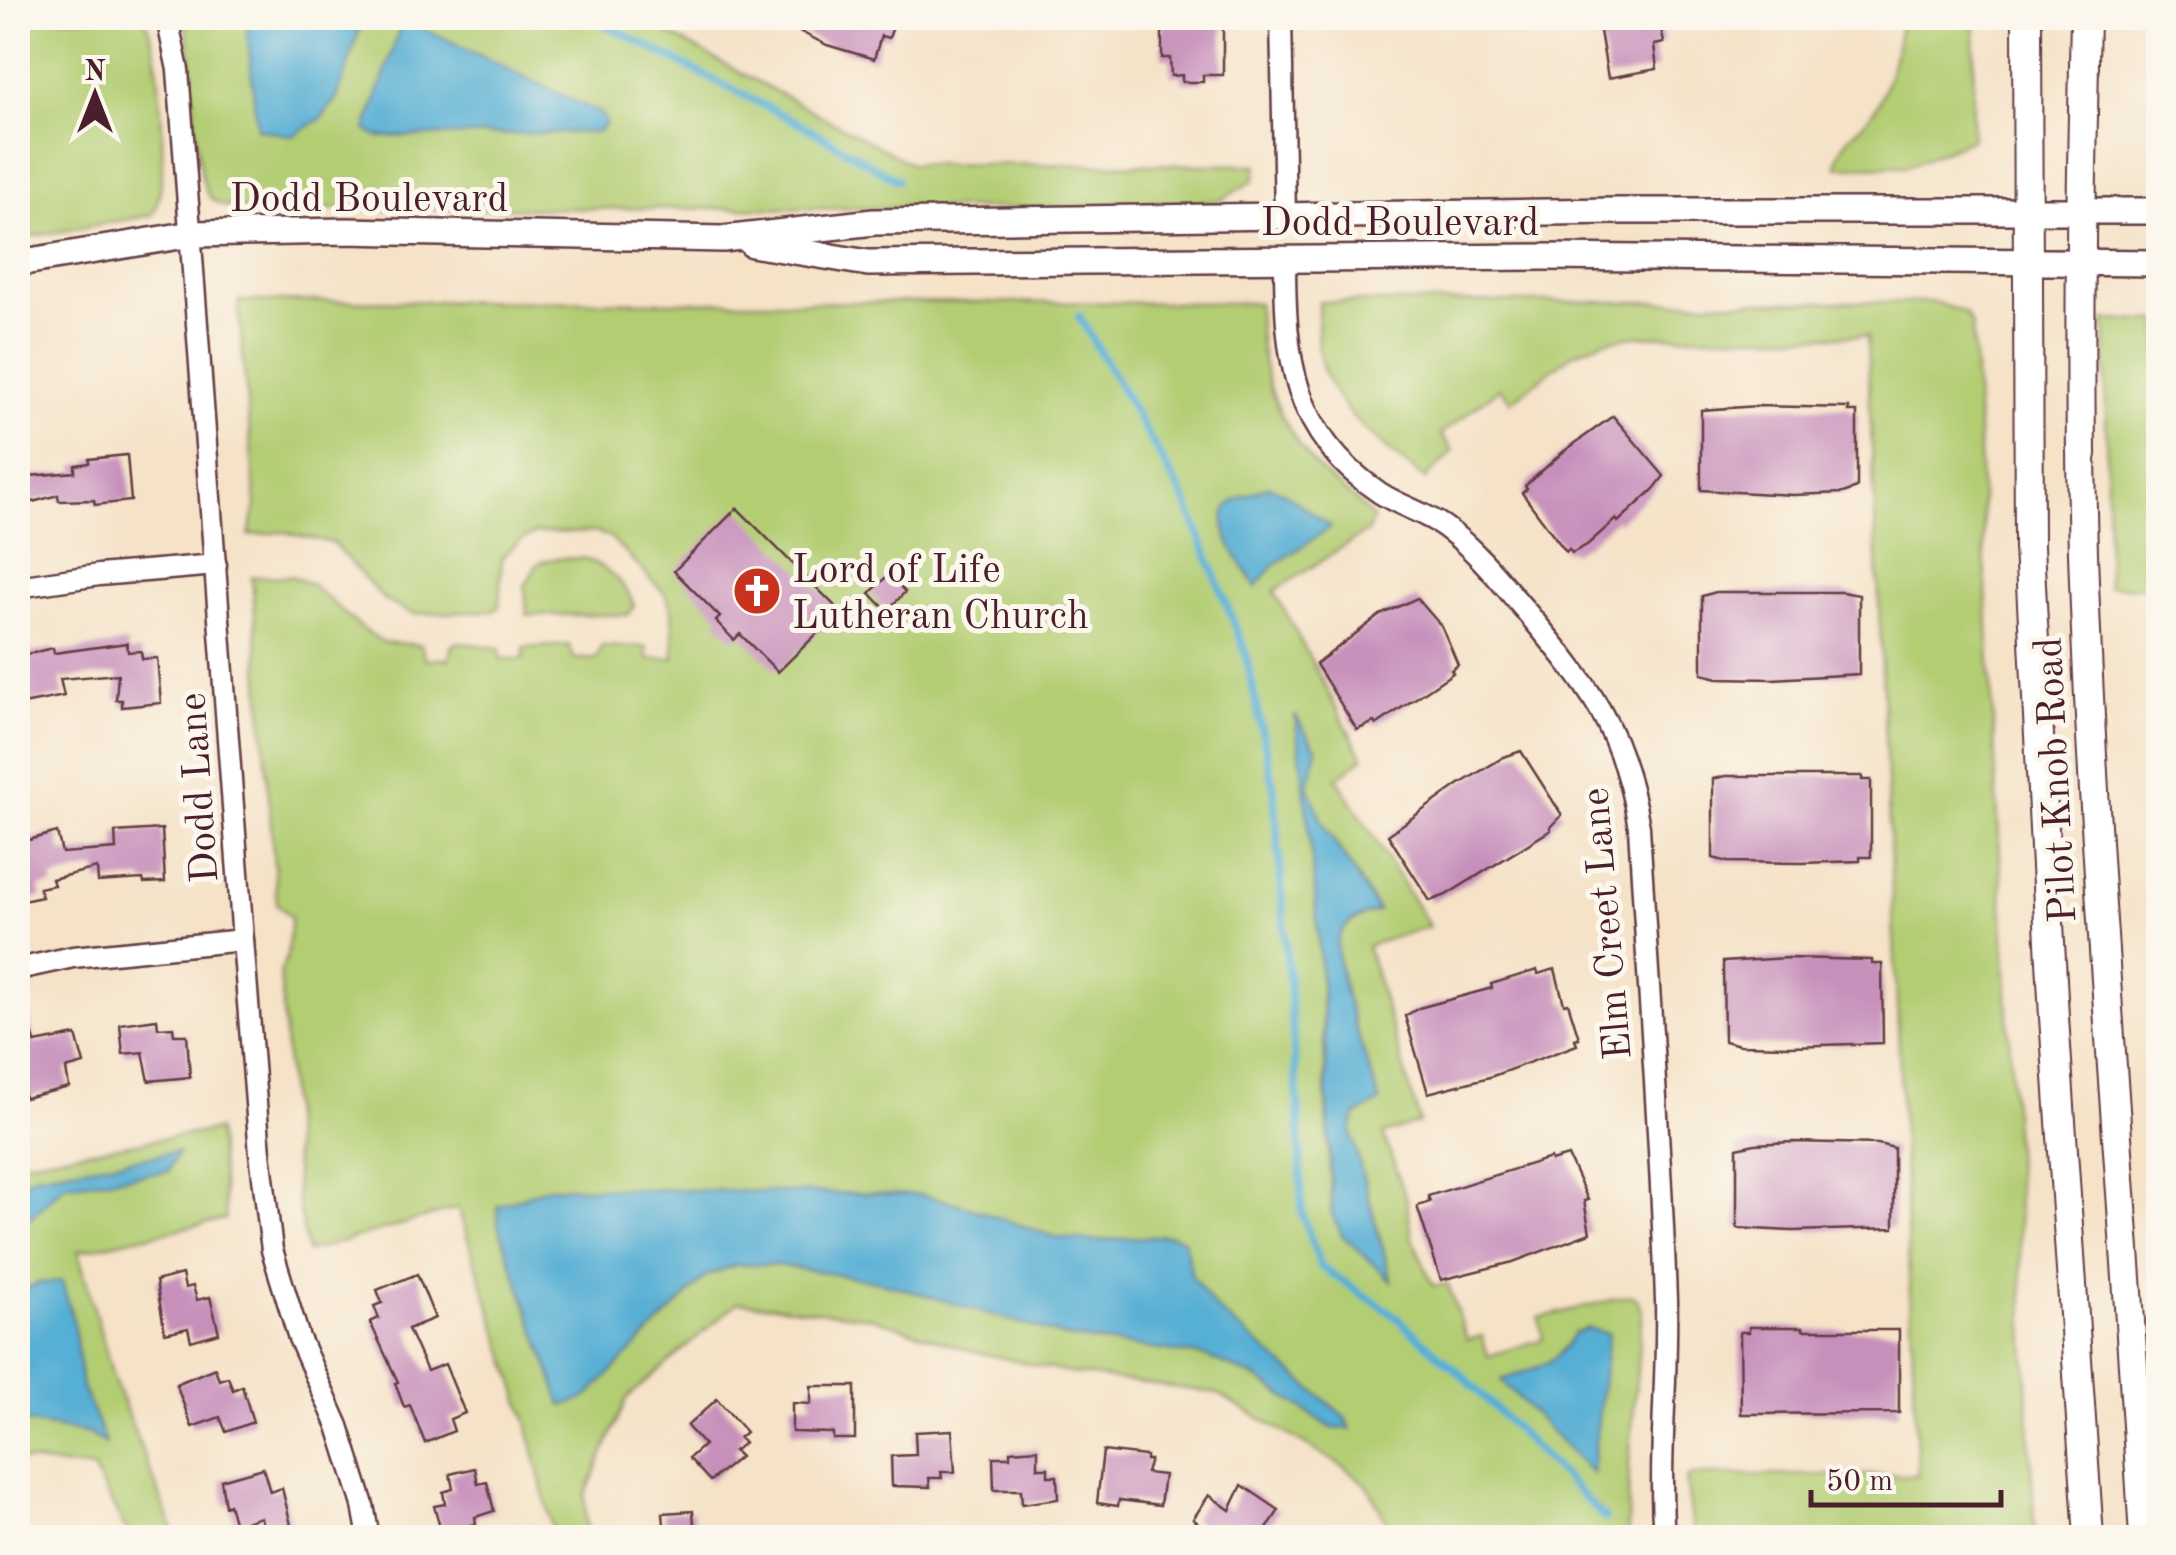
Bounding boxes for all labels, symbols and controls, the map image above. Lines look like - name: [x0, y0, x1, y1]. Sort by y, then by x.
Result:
- north arrow: [45, 45, 145, 145]
- text: N: [84, 59, 106, 87]
- street label: Dodd Boulevard: [230, 181, 508, 221]
- street label: Dodd Boulevard: [1261, 205, 1539, 245]
- place label: Lord of Life Lutheran Church: [792, 552, 1089, 638]
- church icon: Lord of Life Lutheran Church: [731, 565, 783, 617]
- street label: Pilot Knob Road: [2031, 636, 2085, 924]
- street label: Dodd Lane: [174, 691, 228, 884]
- street label: Elm Creet Lane: [1577, 786, 1641, 1061]
- scale bar: [1811, 1445, 2001, 1507]
- text: 50 m: [1826, 1467, 1893, 1497]

